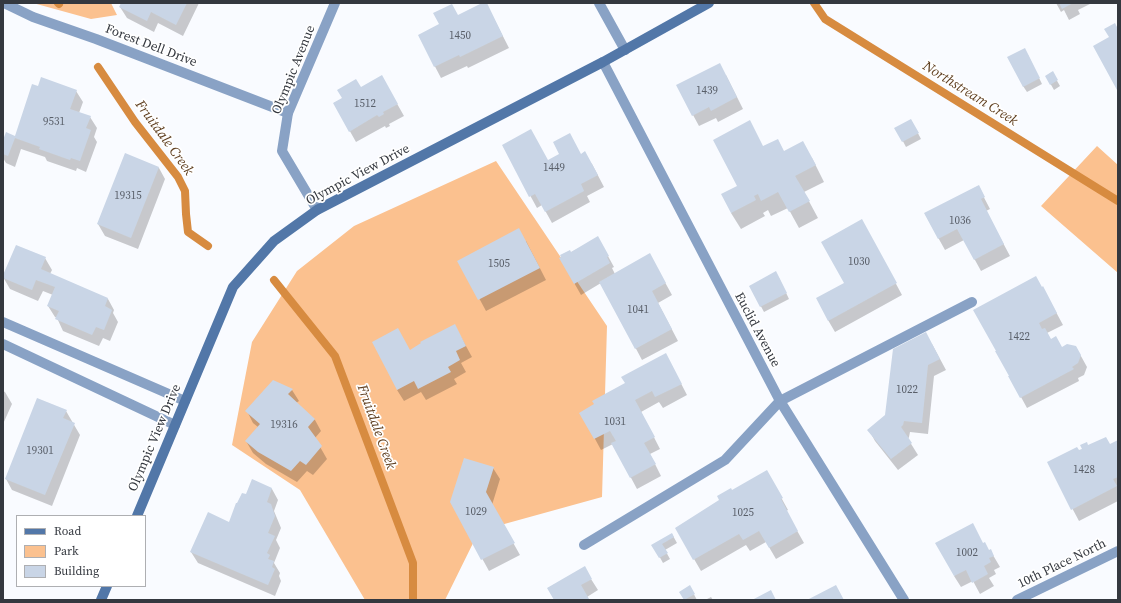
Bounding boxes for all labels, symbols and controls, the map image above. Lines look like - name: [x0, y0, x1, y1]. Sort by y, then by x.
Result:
- street label: Forest Dell Drive: [103, 21, 199, 71]
- street label: Olympic Avenue: [269, 23, 319, 117]
- house number: 1450: [449, 29, 471, 43]
- water label: Northstream Creek: [920, 58, 1020, 130]
- house number: 1439: [696, 84, 718, 98]
- water label: Fruitdale Creek: [131, 97, 197, 179]
- house number: 1512: [354, 97, 376, 111]
- house number: 9531: [43, 115, 65, 129]
- street label: Olympic View Drive: [304, 141, 412, 209]
- house number: 1449: [543, 161, 565, 175]
- house number: 19315: [114, 189, 142, 203]
- house number: 1036: [949, 214, 971, 228]
- house number: 1030: [848, 255, 870, 269]
- house number: 1505: [488, 257, 510, 271]
- street label: Euclid Avenue: [731, 290, 783, 370]
- house number: 1041: [627, 303, 649, 317]
- house number: 1422: [1008, 330, 1030, 344]
- street label: Olympic View Drive: [125, 382, 185, 494]
- water label: Fruitdale Creek: [353, 382, 399, 472]
- house number: 1022: [896, 383, 918, 397]
- house number: 1031: [604, 415, 626, 429]
- house number: 19316: [270, 418, 298, 432]
- house number: 19301: [26, 444, 54, 458]
- house number: 1428: [1073, 463, 1095, 477]
- house number: 1029: [465, 505, 487, 519]
- house number: 1025: [732, 506, 754, 520]
- legend: [16, 515, 146, 587]
- text: Road: [54, 523, 81, 539]
- street label: 10th Place North: [1015, 536, 1109, 592]
- text: Park: [54, 543, 79, 559]
- house number: 1002: [956, 546, 978, 560]
- text: Building: [54, 563, 99, 579]

